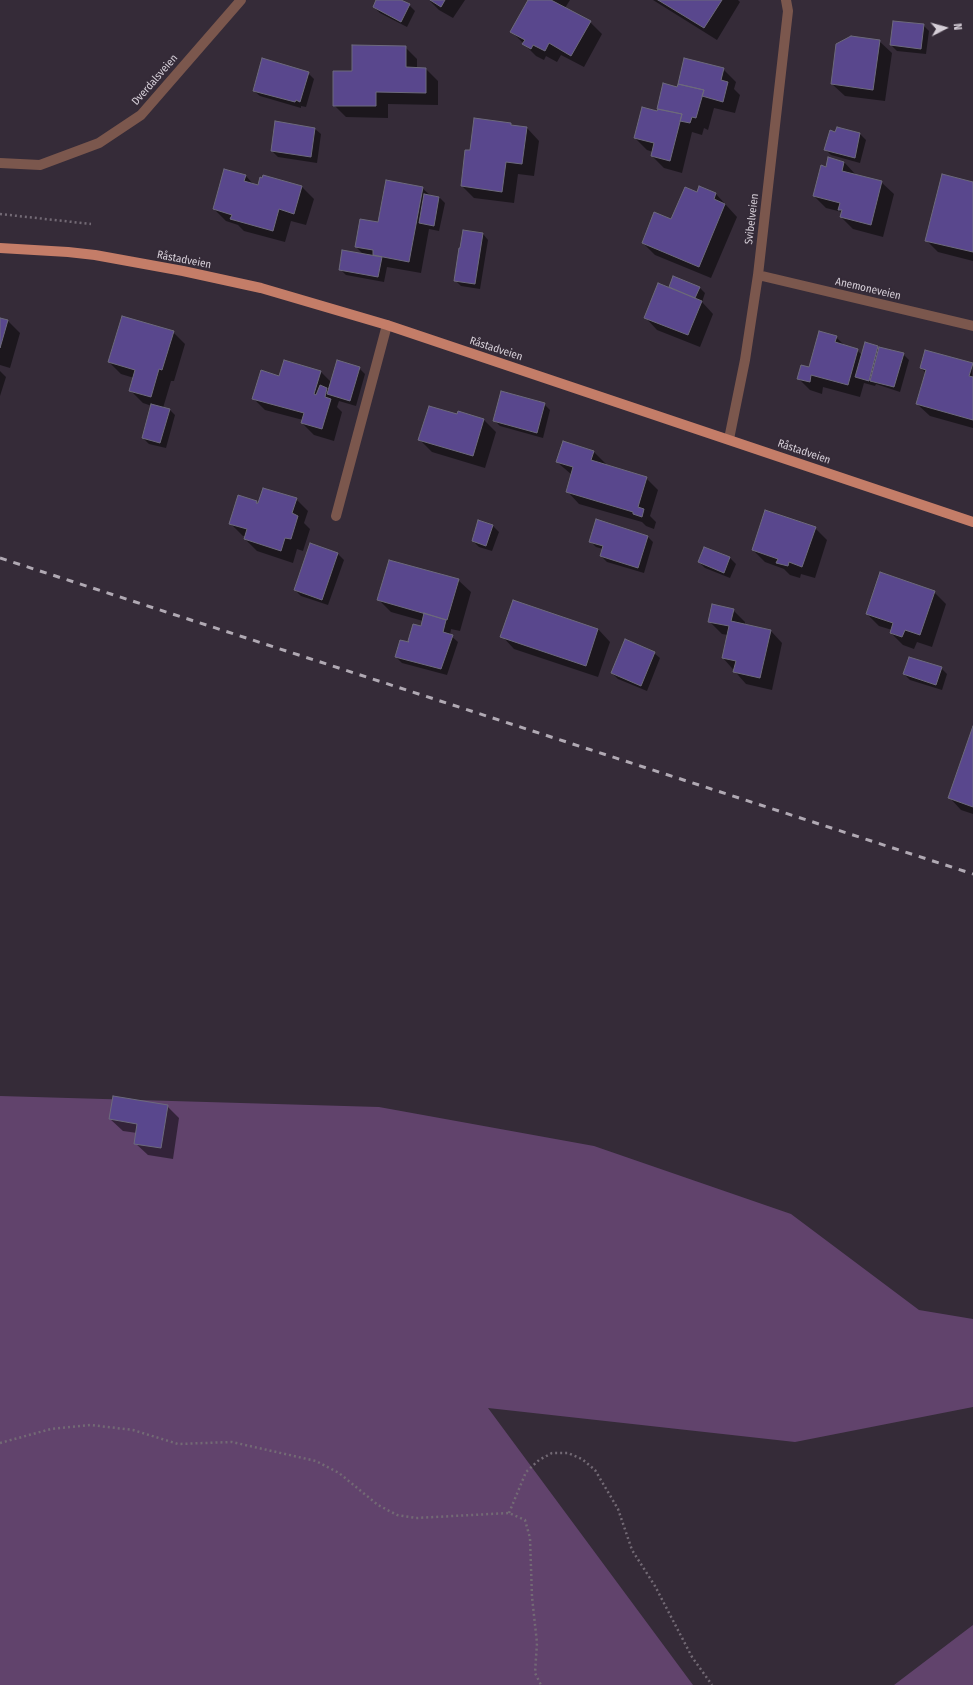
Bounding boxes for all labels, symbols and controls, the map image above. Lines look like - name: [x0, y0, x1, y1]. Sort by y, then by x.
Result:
- north arrow: [925, 8, 965, 48]
- text: N: [951, 23, 964, 31]
- street label: Dverdalsveien: [129, 52, 181, 108]
- street label: Svibelveien: [742, 193, 762, 245]
- street label: Råstadveien: [156, 248, 212, 272]
- street label: Anemoneveien: [834, 275, 902, 303]
- street label: Råstadveien: [468, 334, 524, 364]
- street label: Råstadveien: [776, 437, 832, 467]

